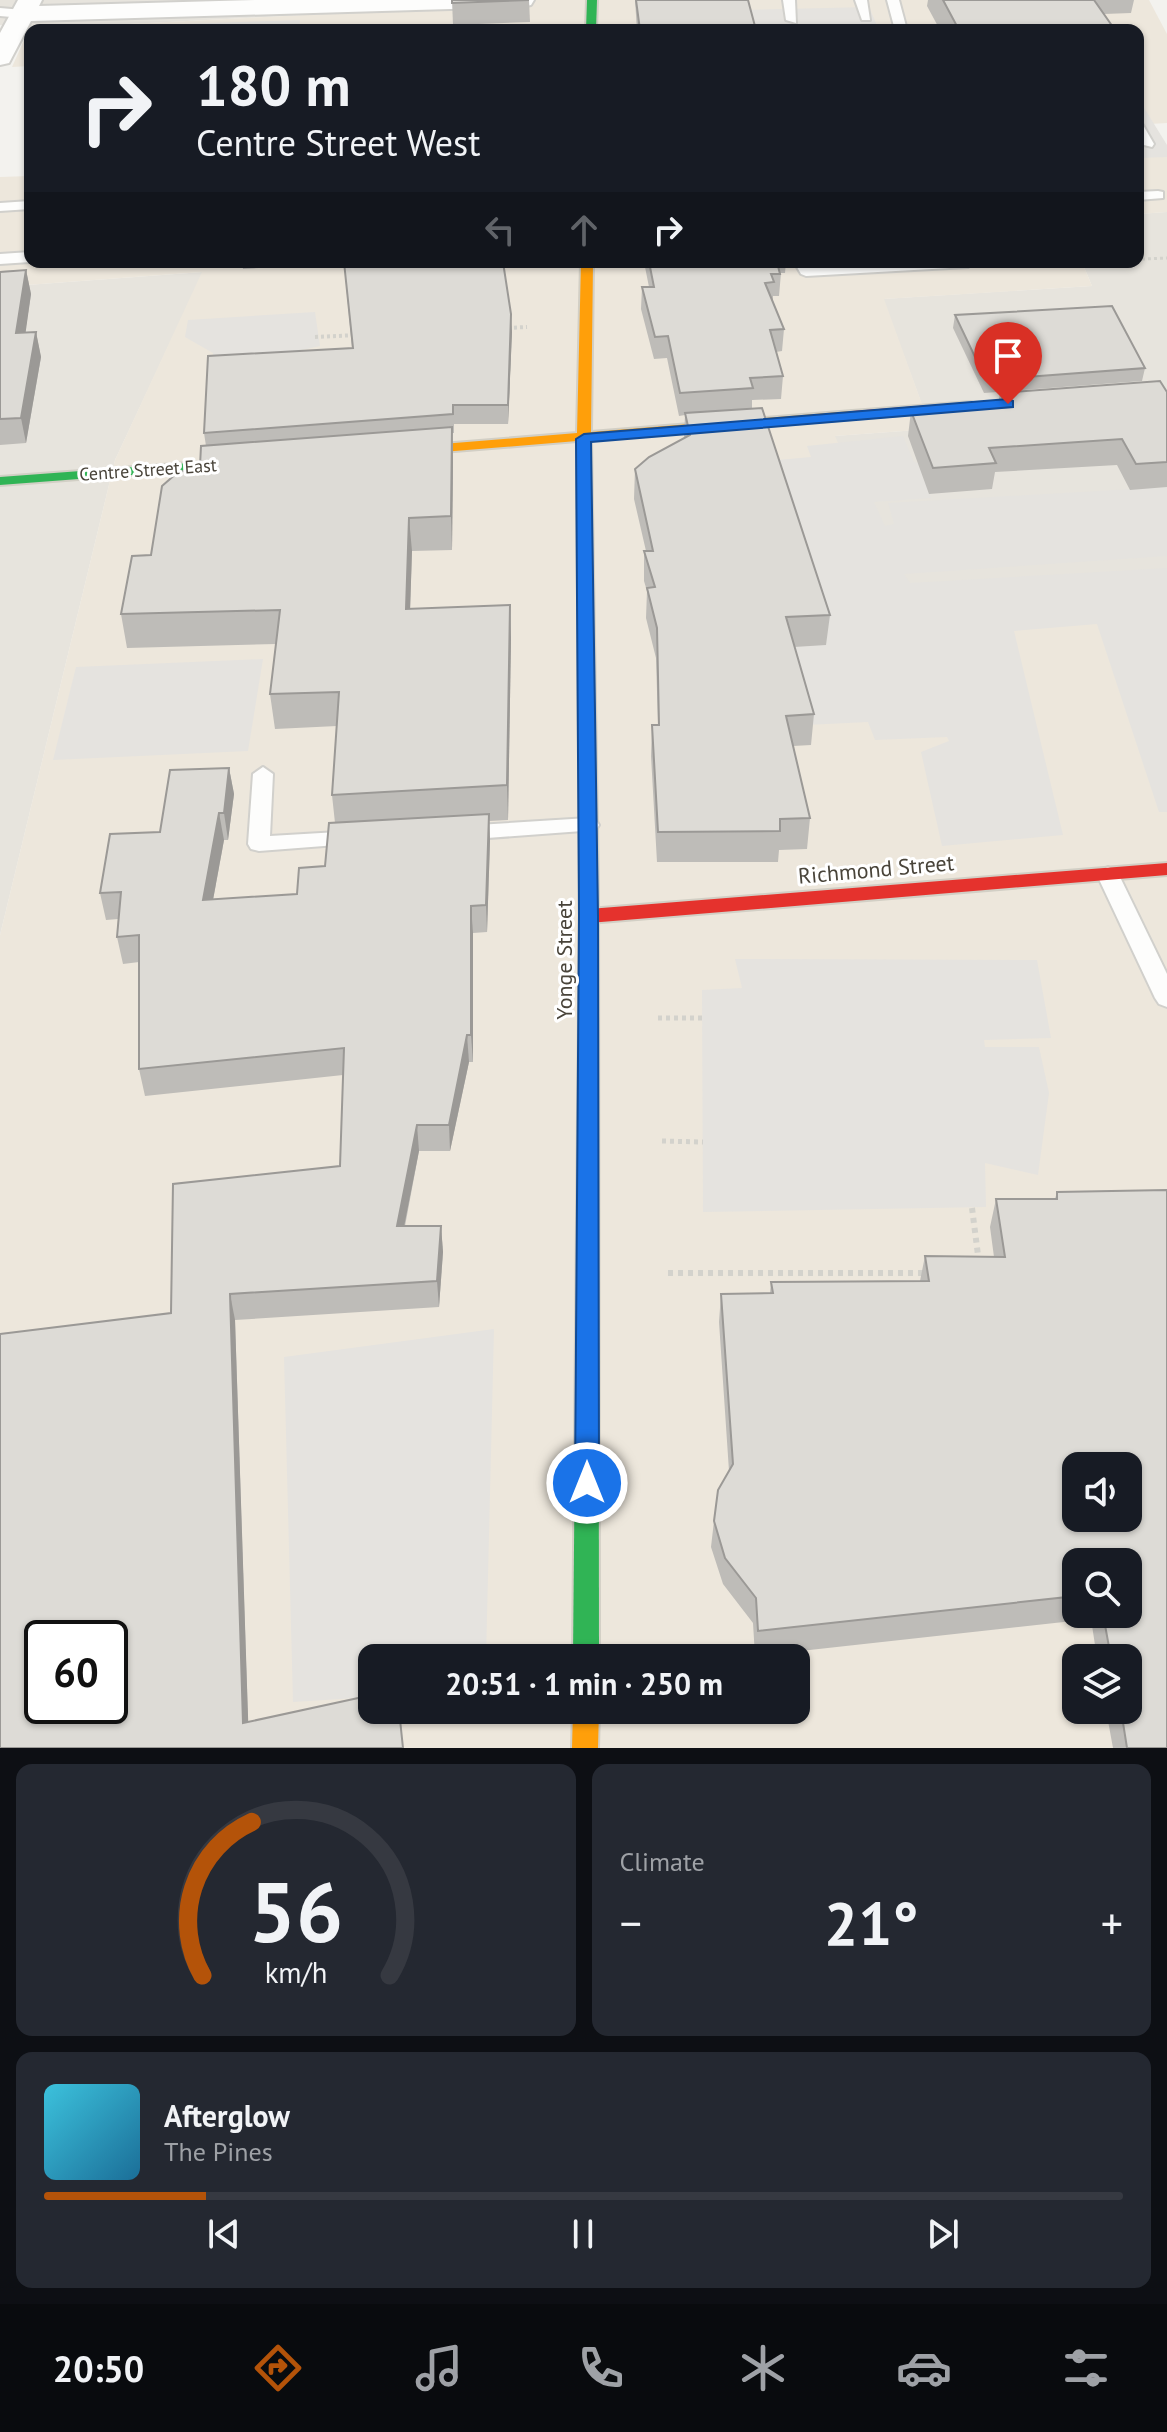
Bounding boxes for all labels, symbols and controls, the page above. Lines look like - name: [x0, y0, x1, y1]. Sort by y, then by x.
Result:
- text: 180 m: [196, 49, 351, 121]
- icon: right: [64, 56, 168, 160]
- text: Centre Street West: [196, 119, 480, 166]
- icon: left: [478, 208, 522, 252]
- icon: ahead: [562, 208, 606, 252]
- icon: right: [646, 208, 690, 252]
- pin: [974, 322, 1042, 404]
- icon: arrive: [986, 334, 1030, 378]
- street label: Centre Street East: [78, 453, 218, 486]
- street label: Richmond Street: [797, 848, 956, 890]
- street label: Yonge Street: [550, 900, 578, 1020]
- position arrow: [545, 1441, 629, 1525]
- map controls: [1062, 1452, 1142, 1724]
- button: sound: [1062, 1452, 1142, 1532]
- button: search: [1062, 1548, 1142, 1628]
- speed limit sign: 60: [24, 1620, 128, 1724]
- button: layers: [1062, 1644, 1142, 1724]
- text: 20:51 · 1 min · 250 m: [445, 1664, 723, 1703]
- text: Climate: [620, 1845, 705, 1878]
- text: 56: [249, 1857, 343, 1965]
- text: 21°: [824, 1884, 918, 1962]
- text: −: [620, 1894, 642, 1951]
- text: +: [1101, 1894, 1123, 1951]
- text: km/h: [264, 1954, 327, 1991]
- text: Afterglow: [164, 2096, 290, 2135]
- text: The Pines: [164, 2135, 273, 2168]
- icon: previous: [202, 2212, 246, 2256]
- icon: pause: [561, 2212, 605, 2256]
- icon: next: [921, 2212, 965, 2256]
- icon: directions: [250, 2340, 306, 2396]
- icon: music: [411, 2340, 467, 2396]
- icon: phone: [573, 2340, 629, 2396]
- icon: climate: [735, 2340, 791, 2396]
- icon: car: [896, 2340, 952, 2396]
- icon: filters: [1058, 2340, 1114, 2396]
- text: 20:50: [53, 2345, 144, 2392]

